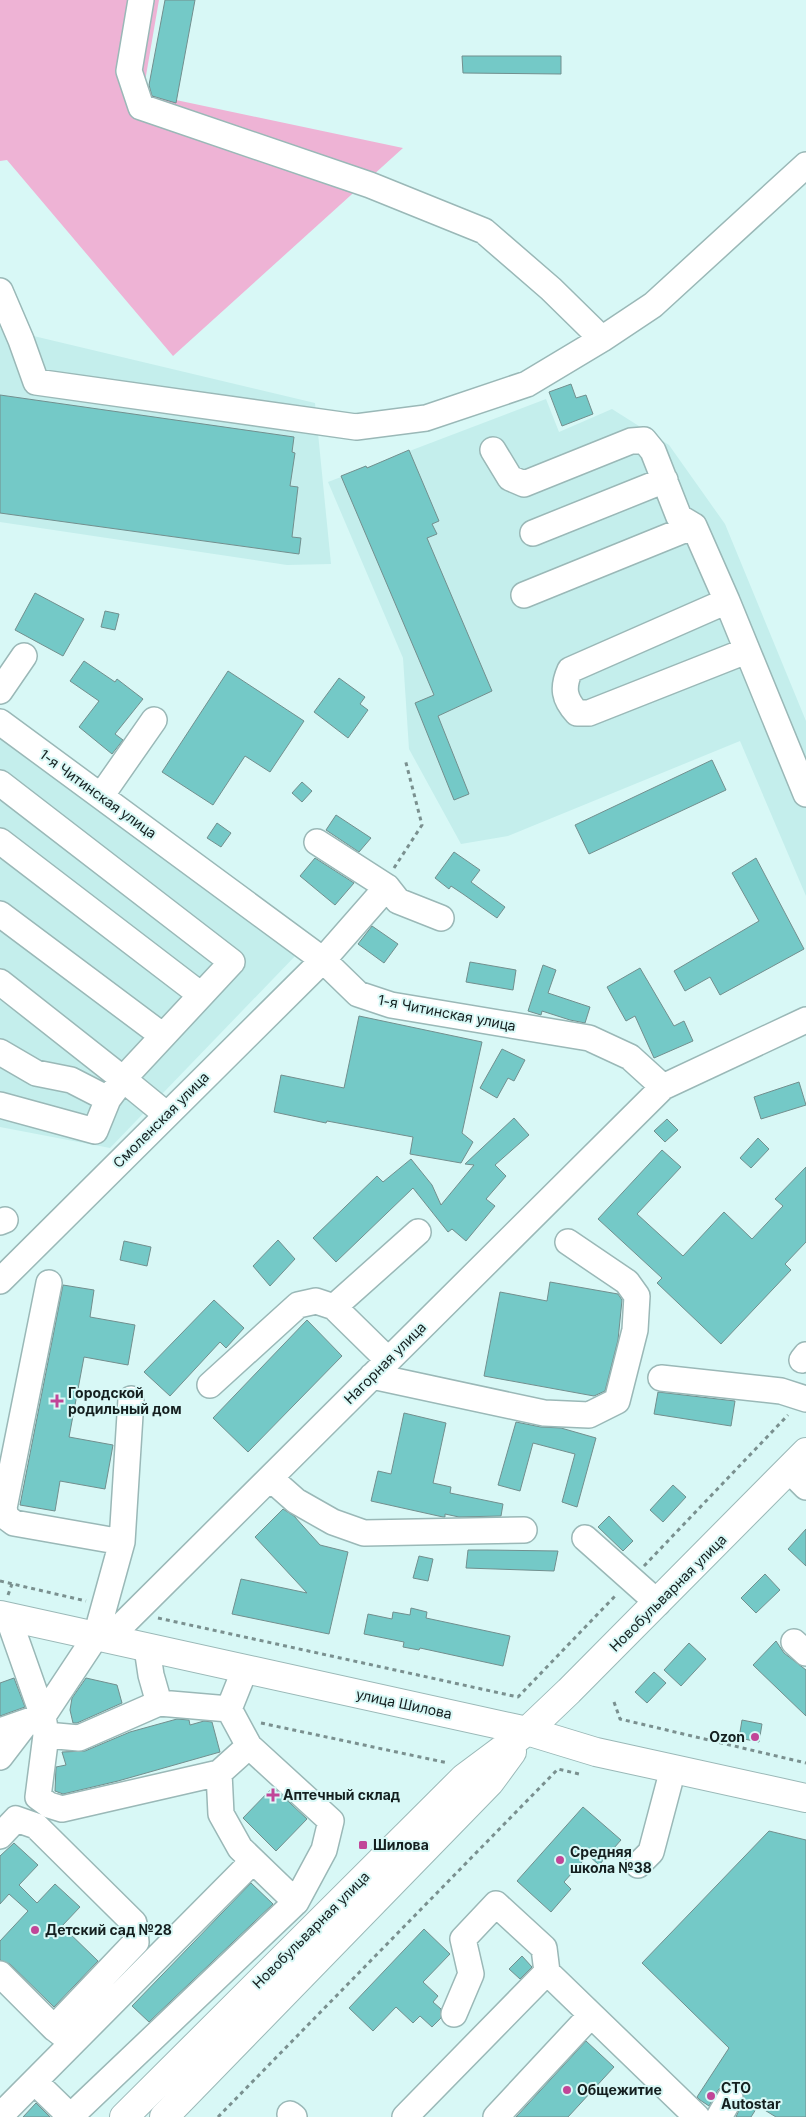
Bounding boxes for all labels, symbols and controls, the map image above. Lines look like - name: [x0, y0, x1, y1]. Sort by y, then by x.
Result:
- street label: 1-я Читинская улица: [37, 746, 160, 842]
- street label: 1-я Читинская улица: [377, 991, 518, 1034]
- street label: Смоленская улица: [109, 1068, 212, 1171]
- street label: Нагорная улица: [340, 1318, 429, 1407]
- place label: Городской родильный дом: [68, 1384, 182, 1417]
- marker: Городской родильный дом: [50, 1394, 64, 1408]
- street label: Новобульварная улица: [606, 1531, 730, 1655]
- street label: улица Шилова: [355, 1685, 454, 1722]
- place label: Ozon: [709, 1728, 745, 1745]
- marker: Ozon: [749, 1731, 761, 1743]
- place label: Аптечный склад: [283, 1786, 400, 1803]
- marker: Аптечный склад: [267, 1789, 279, 1801]
- place label: Шилова: [373, 1836, 429, 1853]
- marker: Шилова: [357, 1839, 369, 1851]
- place label: Средняя школа №38: [570, 1843, 652, 1876]
- marker: Средняя школа №38: [554, 1854, 566, 1866]
- street label: Новобульварная улица: [249, 1868, 373, 1992]
- place label: Детский сад №28: [45, 1921, 172, 1938]
- marker: Детский сад №28: [29, 1924, 41, 1936]
- place label: СТО Autostar: [721, 2079, 781, 2112]
- place label: Общежитие: [577, 2081, 662, 2098]
- marker: Общежитие: [561, 2084, 573, 2096]
- marker: СТО Autostar: [705, 2090, 717, 2102]

